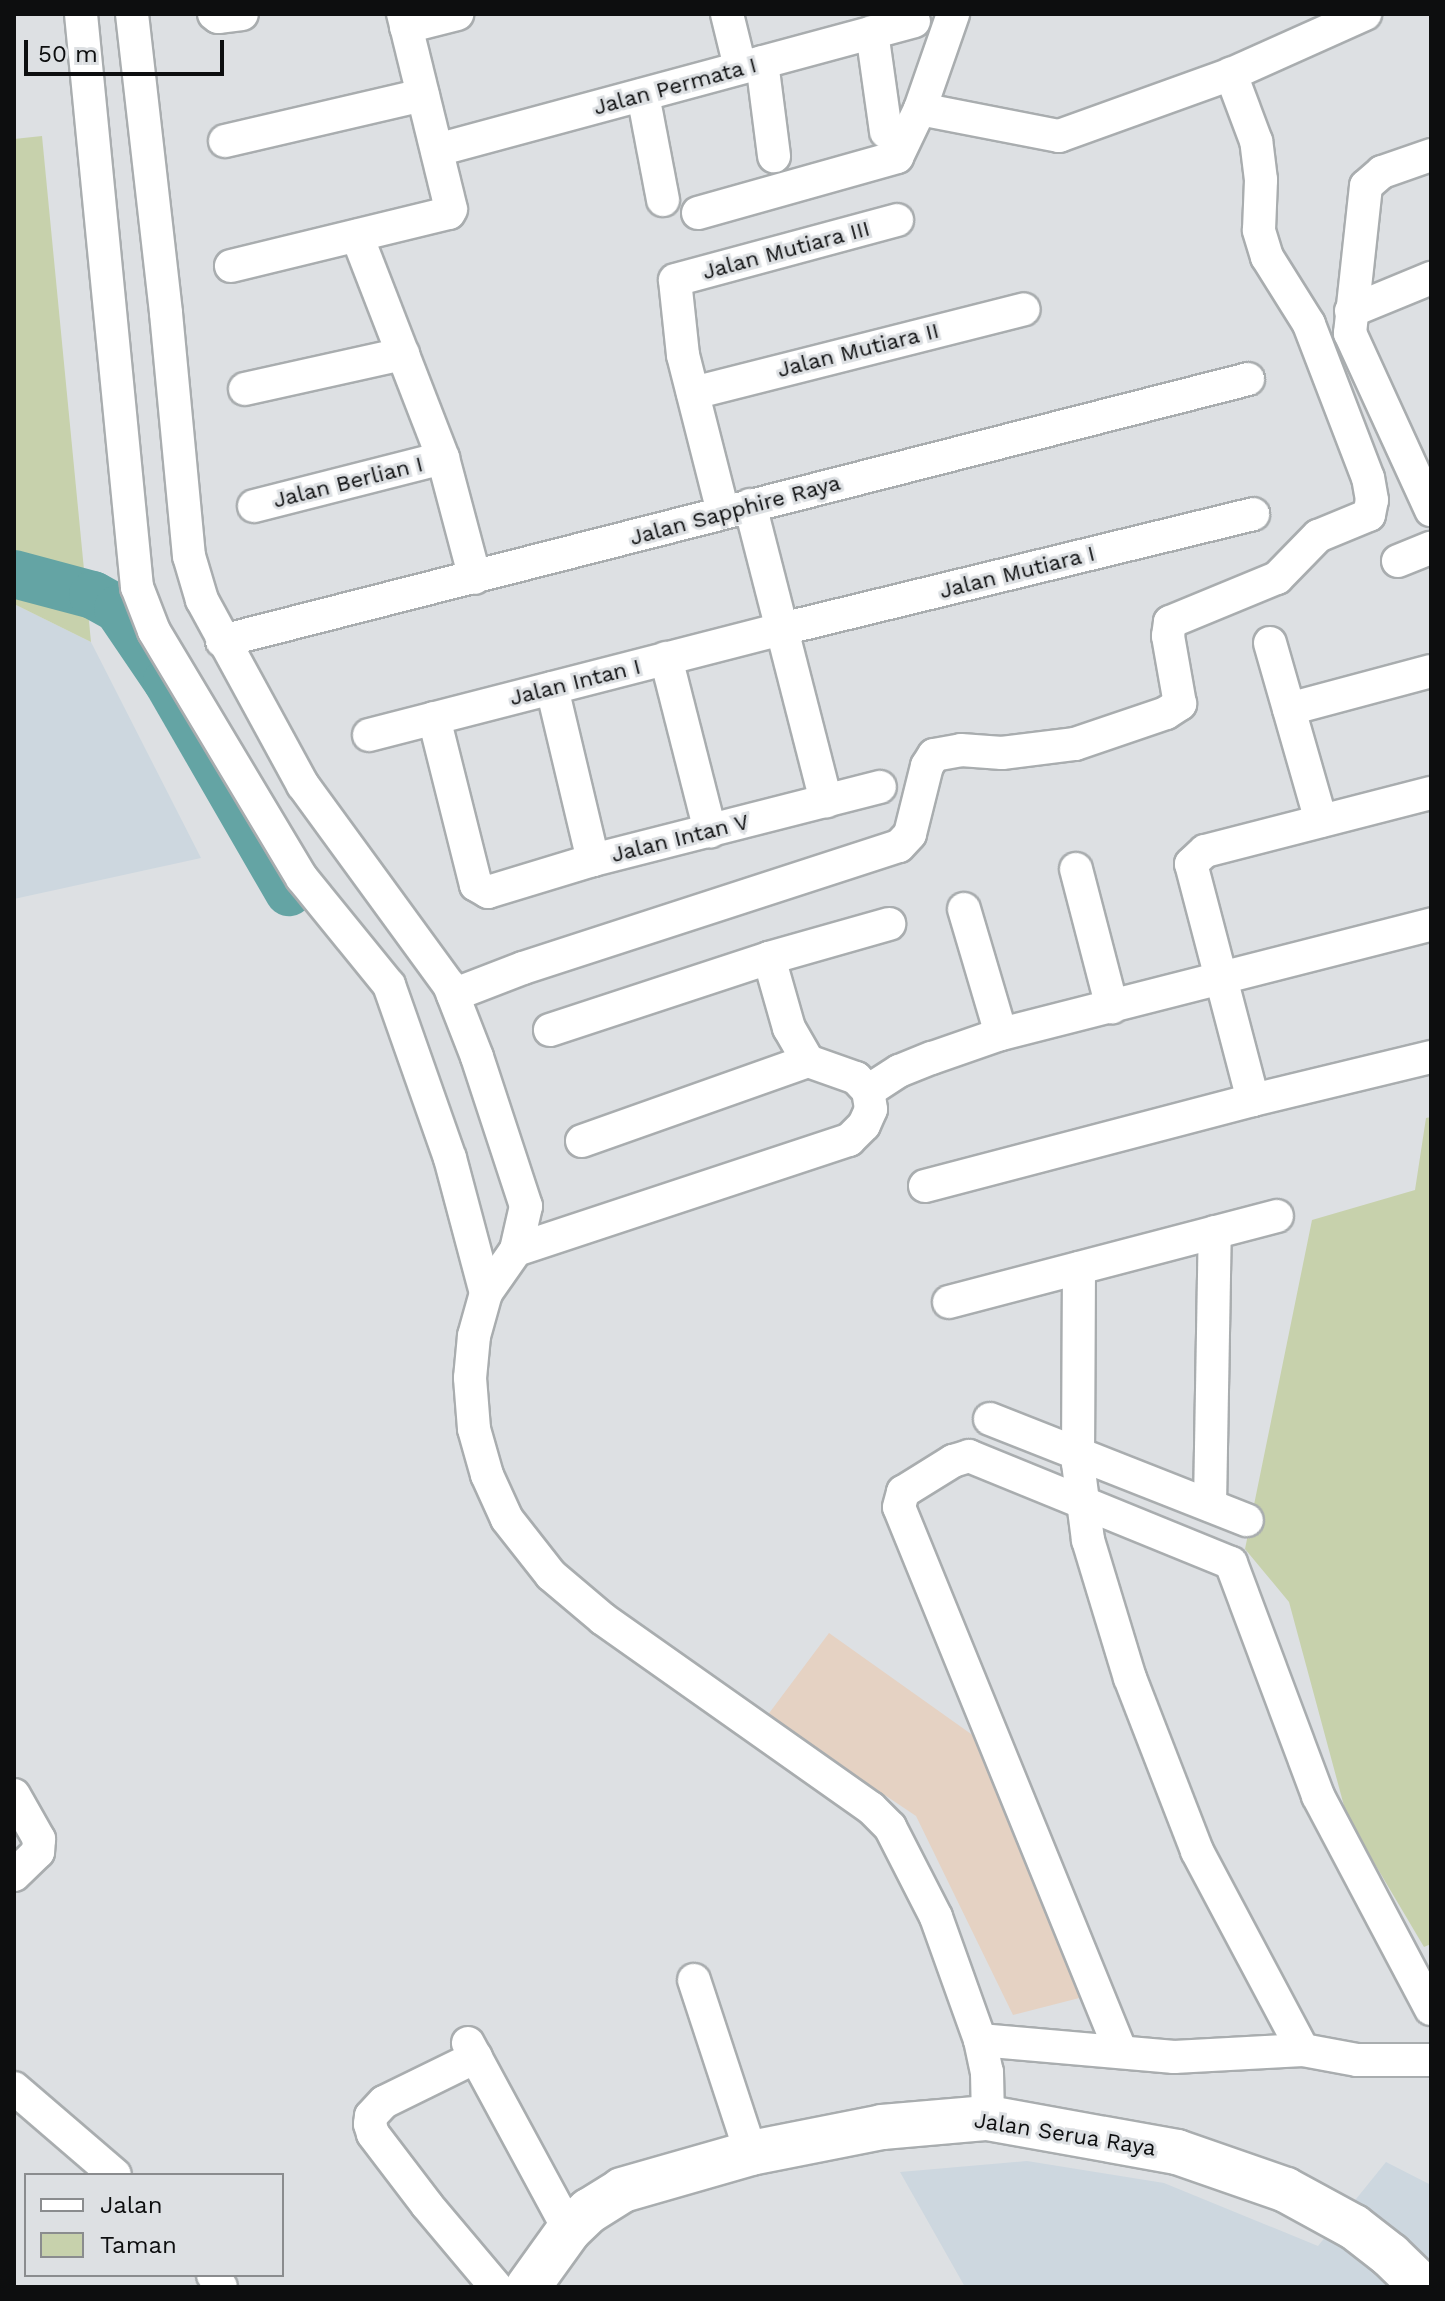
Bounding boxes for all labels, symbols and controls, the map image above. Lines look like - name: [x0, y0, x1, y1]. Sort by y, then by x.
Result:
- scale bar: [28, 24, 228, 74]
- text: 50 m: [38, 40, 98, 68]
- street label: Jalan Permata I: [590, 51, 760, 121]
- street label: Jalan Mutiara III: [699, 215, 873, 285]
- street label: Jalan Mutiara II: [774, 317, 942, 383]
- street label: Jalan Berlian I: [270, 451, 426, 513]
- street label: Jalan Sapphire Raya: [627, 469, 843, 551]
- street label: Jalan Mutiara I: [936, 540, 1098, 604]
- street label: Jalan Intan I: [507, 653, 643, 711]
- street label: Jalan Intan V: [608, 808, 752, 868]
- street label: Jalan Serua Raya: [972, 2107, 1158, 2161]
- legend: [24, 2173, 284, 2277]
- text: Jalan: [100, 2191, 163, 2219]
- text: Taman: [100, 2231, 177, 2259]

